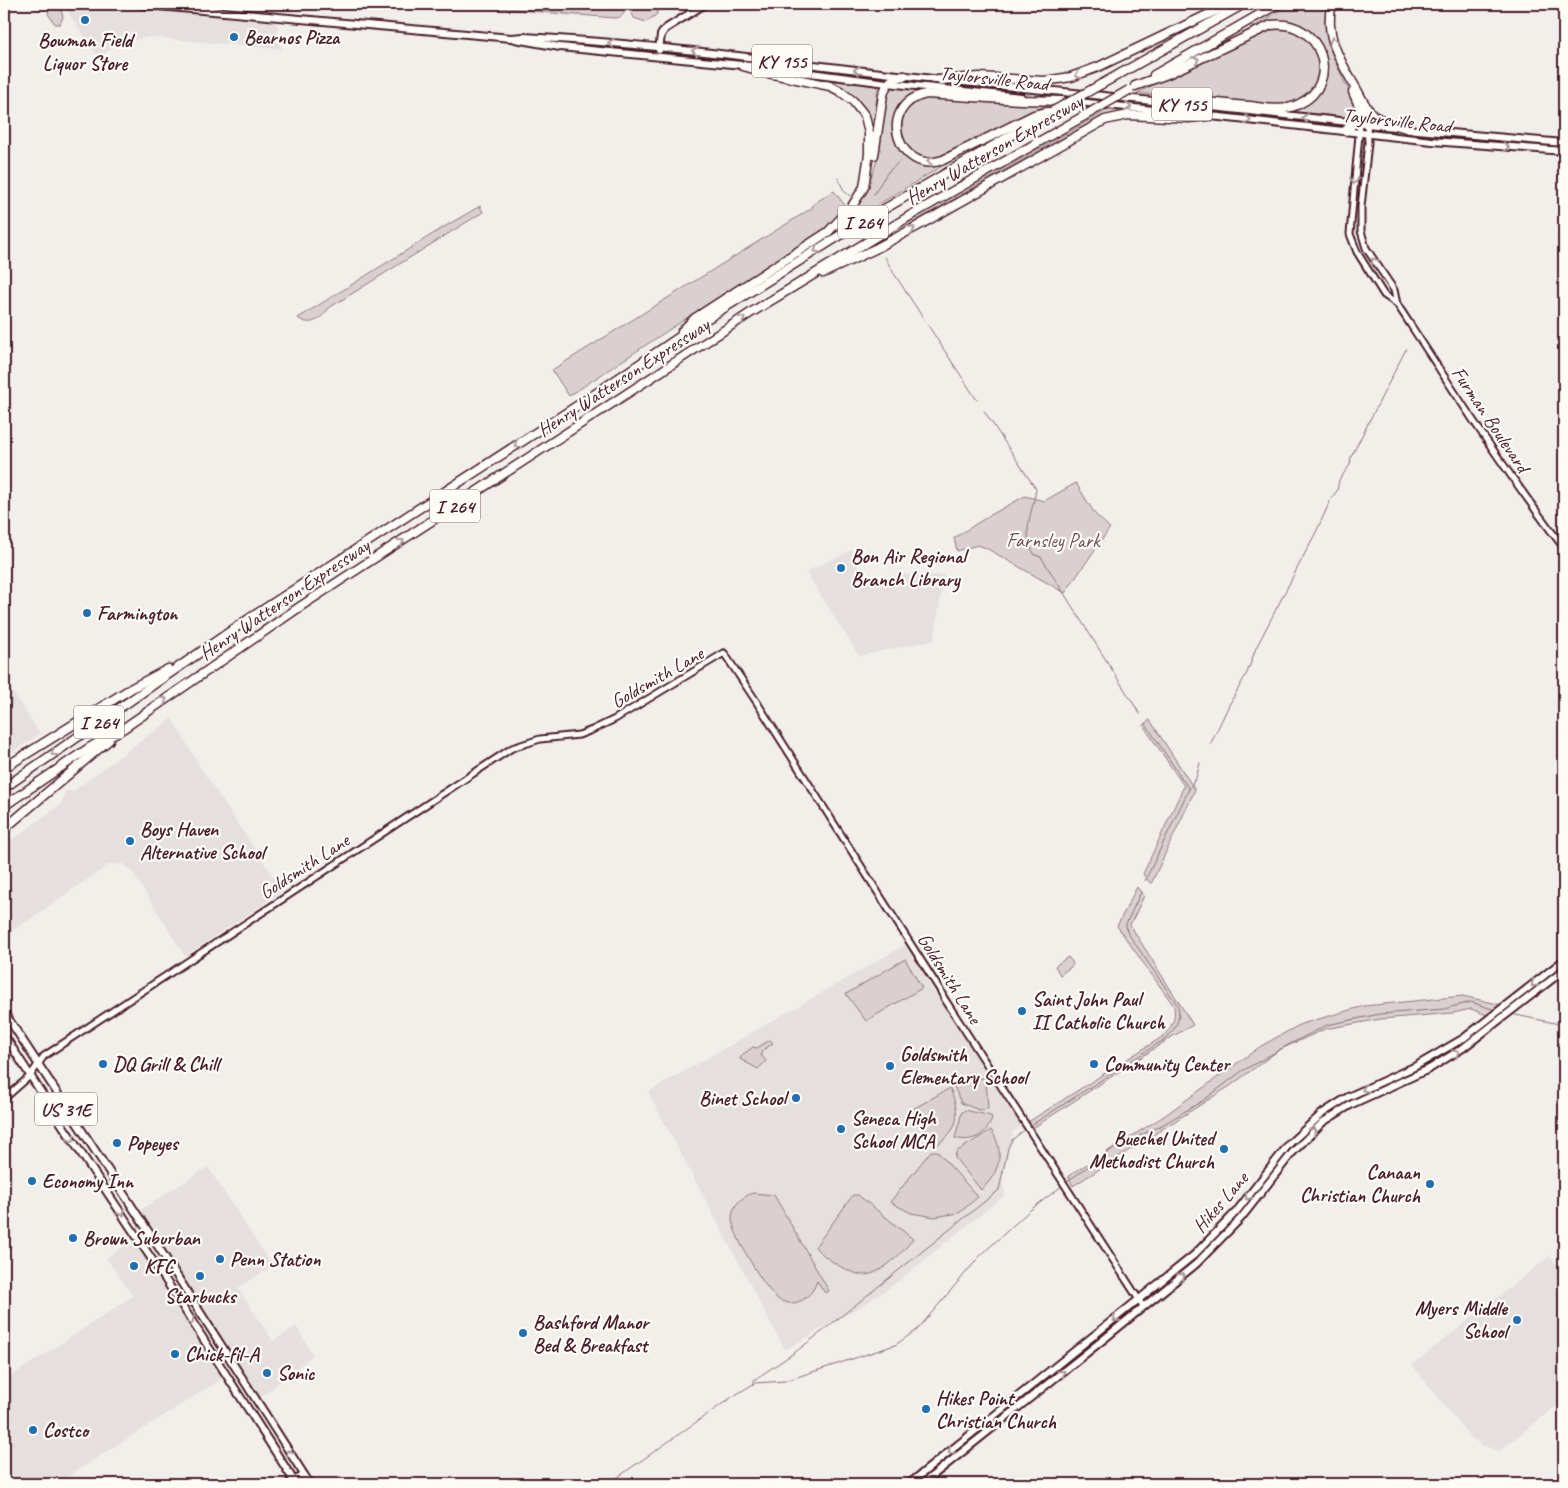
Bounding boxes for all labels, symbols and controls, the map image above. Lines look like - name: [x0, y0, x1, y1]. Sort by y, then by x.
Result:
- marker: Bowman Field Liquor Store: [79, 14, 91, 26]
- place label: Bearnos Pizza: [244, 25, 341, 50]
- place label: Bowman Field Liquor Store: [38, 28, 136, 76]
- marker: Bearnos Pizza: [228, 31, 240, 43]
- one-way arrow: [1328, 37, 1338, 45]
- one-way arrow: [607, 38, 615, 49]
- road number: KY 155: [752, 44, 812, 78]
- one-way arrow: [691, 46, 699, 57]
- one-way arrow: [1191, 56, 1200, 66]
- street label: Taylorsville Road: [938, 60, 1053, 97]
- one-way arrow: [852, 65, 860, 76]
- one-way arrow: [1074, 69, 1082, 79]
- street label: Henry Watterson Expressway: [901, 87, 1089, 210]
- road number: KY 155: [1152, 88, 1212, 120]
- one-way arrow: [1124, 101, 1132, 112]
- street label: Taylorsville Road: [1341, 102, 1456, 139]
- one-way arrow: [1301, 113, 1309, 124]
- one-way arrow: [1244, 114, 1252, 125]
- one-way arrow: [1503, 141, 1511, 152]
- one-way arrow: [926, 156, 934, 166]
- one-way arrow: [1349, 177, 1360, 185]
- road number: I 264: [838, 206, 888, 238]
- one-way arrow: [907, 225, 916, 235]
- one-way arrow: [813, 243, 822, 253]
- one-way arrow: [1371, 258, 1381, 267]
- street label: Henry Watterson Expressway: [532, 311, 716, 442]
- one-way arrow: [736, 316, 746, 325]
- street label: Furman Boulevard: [1446, 362, 1537, 480]
- one-way arrow: [514, 439, 523, 448]
- road number: I 264: [430, 490, 480, 522]
- park label: Farnsley Park: [1007, 528, 1101, 553]
- street label: Henry Watterson Expressway: [194, 532, 376, 666]
- one-way arrow: [395, 538, 404, 548]
- place label: Bon Air Regional Branch Library: [851, 544, 969, 593]
- marker: Bon Air Regional Branch Library: [835, 562, 847, 574]
- place label: Farmington: [97, 601, 179, 626]
- marker: Farmington: [81, 607, 93, 619]
- street label: Goldsmith Lane: [607, 640, 709, 714]
- one-way arrow: [158, 697, 168, 706]
- road number: I 264: [74, 706, 124, 739]
- one-way arrow: [50, 747, 59, 757]
- place label: Boys Haven Alternative School: [140, 817, 268, 865]
- street label: Goldsmith Lane: [254, 827, 355, 905]
- marker: Boys Haven Alternative School: [124, 835, 136, 847]
- street label: Goldsmith Lane: [912, 928, 988, 1030]
- one-way arrow: [1531, 979, 1540, 987]
- place label: Saint John Paul II Catholic Church: [1032, 987, 1165, 1035]
- marker: Saint John Paul II Catholic Church: [1016, 1005, 1028, 1017]
- place label: Goldsmith Elementary School: [900, 1042, 1030, 1090]
- one-way arrow: [1450, 1049, 1459, 1059]
- place label: DQ Grill & Chill: [113, 1052, 222, 1077]
- place label: Community Center: [1104, 1052, 1232, 1078]
- marker: DQ Grill & Chill: [97, 1058, 109, 1070]
- marker: Community Center: [1088, 1058, 1100, 1070]
- marker: Goldsmith Elementary School: [884, 1060, 896, 1072]
- one-way arrow: [1361, 1082, 1370, 1093]
- place label: Binet School: [699, 1086, 789, 1111]
- road number: US 31E: [35, 1092, 97, 1126]
- marker: Binet School: [790, 1092, 802, 1104]
- place label: Seneca High School MCA: [851, 1106, 937, 1154]
- marker: Seneca High School MCA: [835, 1123, 847, 1135]
- place label: Buechel United Methodist Church: [1089, 1126, 1218, 1174]
- one-way arrow: [1308, 1128, 1317, 1137]
- place label: Popeyes: [127, 1131, 180, 1157]
- one-way arrow: [66, 1134, 75, 1143]
- marker: Popeyes: [111, 1137, 123, 1149]
- marker: Buechel United Methodist Church: [1218, 1143, 1230, 1155]
- place label: Canaan Christian Church: [1300, 1160, 1421, 1208]
- street label: Hikes Lane: [1187, 1165, 1255, 1238]
- place label: Economy Inn: [42, 1169, 135, 1194]
- marker: Economy Inn: [26, 1175, 38, 1187]
- marker: Canaan Christian Church: [1424, 1178, 1436, 1190]
- one-way arrow: [1245, 1191, 1253, 1200]
- one-way arrow: [116, 1207, 125, 1217]
- place label: Brown Suburban: [83, 1226, 201, 1251]
- marker: Brown Suburban: [67, 1232, 79, 1244]
- place label: Penn Station: [230, 1247, 321, 1272]
- marker: Penn Station: [214, 1253, 226, 1265]
- place label: KFC: [144, 1254, 177, 1279]
- marker: KFC: [128, 1260, 140, 1272]
- marker: Starbucks: [194, 1270, 206, 1282]
- one-way arrow: [1176, 1273, 1185, 1282]
- place label: Starbucks: [164, 1284, 238, 1309]
- place label: Myers Middle School: [1415, 1296, 1510, 1344]
- place label: Bashford Manor Bed & Breakfast: [533, 1310, 651, 1358]
- one-way arrow: [1113, 1313, 1122, 1321]
- marker: Myers Middle School: [1511, 1314, 1523, 1326]
- one-way arrow: [185, 1315, 195, 1324]
- marker: Bashford Manor Bed & Breakfast: [517, 1327, 529, 1339]
- place label: Chick-fil-A: [185, 1342, 260, 1367]
- marker: Chick-fil-A: [169, 1348, 181, 1360]
- place label: Sonic: [277, 1361, 315, 1386]
- marker: Sonic: [261, 1367, 273, 1379]
- one-way arrow: [1056, 1369, 1065, 1378]
- place label: Hikes Point Christian Church: [936, 1386, 1057, 1434]
- marker: Hikes Point Christian Church: [920, 1403, 932, 1415]
- place label: Costco: [43, 1418, 90, 1443]
- marker: Costco: [27, 1424, 39, 1436]
- one-way arrow: [948, 1446, 957, 1455]
- one-way arrow: [286, 1449, 295, 1458]

